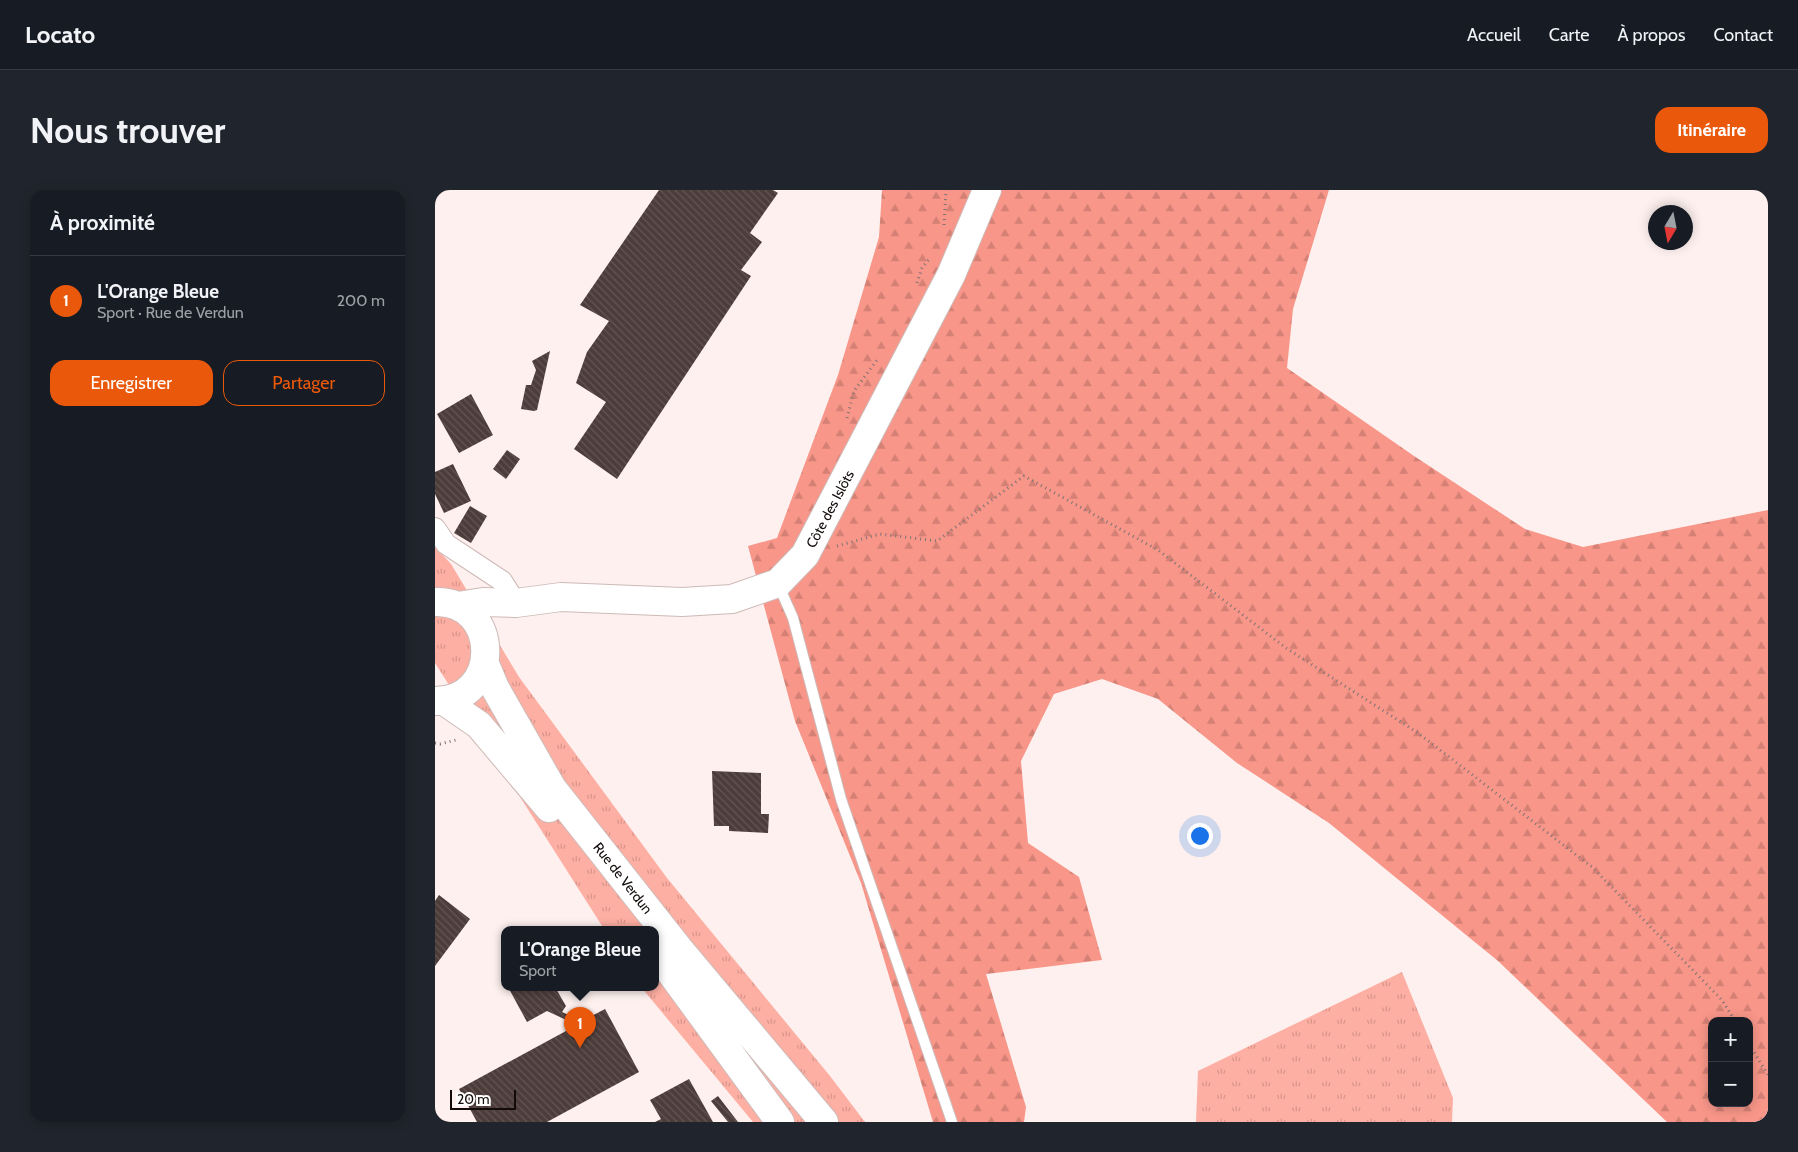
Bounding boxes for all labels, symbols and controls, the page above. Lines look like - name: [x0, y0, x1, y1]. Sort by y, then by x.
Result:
- text: Locato: [25, 20, 95, 49]
- text: Accueil: [1467, 24, 1521, 46]
- text: Carte: [1549, 24, 1589, 46]
- text: À propos: [1617, 24, 1685, 46]
- text: Contact: [1713, 24, 1773, 46]
- button: Itinéraire: [1655, 107, 1768, 153]
- text: Nous trouver: [30, 109, 225, 152]
- north arrow: [1648, 205, 1693, 250]
- text: À proximité: [50, 210, 155, 235]
- text: L'Orange Bleue: [97, 280, 219, 303]
- text: 1: [63, 291, 69, 310]
- text: 200 m: [337, 291, 385, 310]
- text: Sport · Rue de Verdun: [97, 303, 244, 322]
- button: Enregistrer: [50, 360, 213, 406]
- button: Partager: [223, 360, 385, 406]
- street label: Côte des Islôts: [802, 467, 858, 551]
- your location: [1187, 823, 1213, 849]
- street label: Rue de Verdun: [589, 839, 657, 918]
- popup: [501, 926, 659, 991]
- text: L'Orange Bleue: [519, 938, 641, 961]
- text: Sport: [519, 961, 556, 980]
- pin: 1: [564, 1007, 596, 1048]
- map controls: [1708, 1017, 1753, 1107]
- button: +: [1708, 1017, 1753, 1062]
- button: −: [1708, 1062, 1753, 1107]
- scale bar: [450, 1087, 516, 1110]
- text: 20 m: [457, 1090, 490, 1108]

